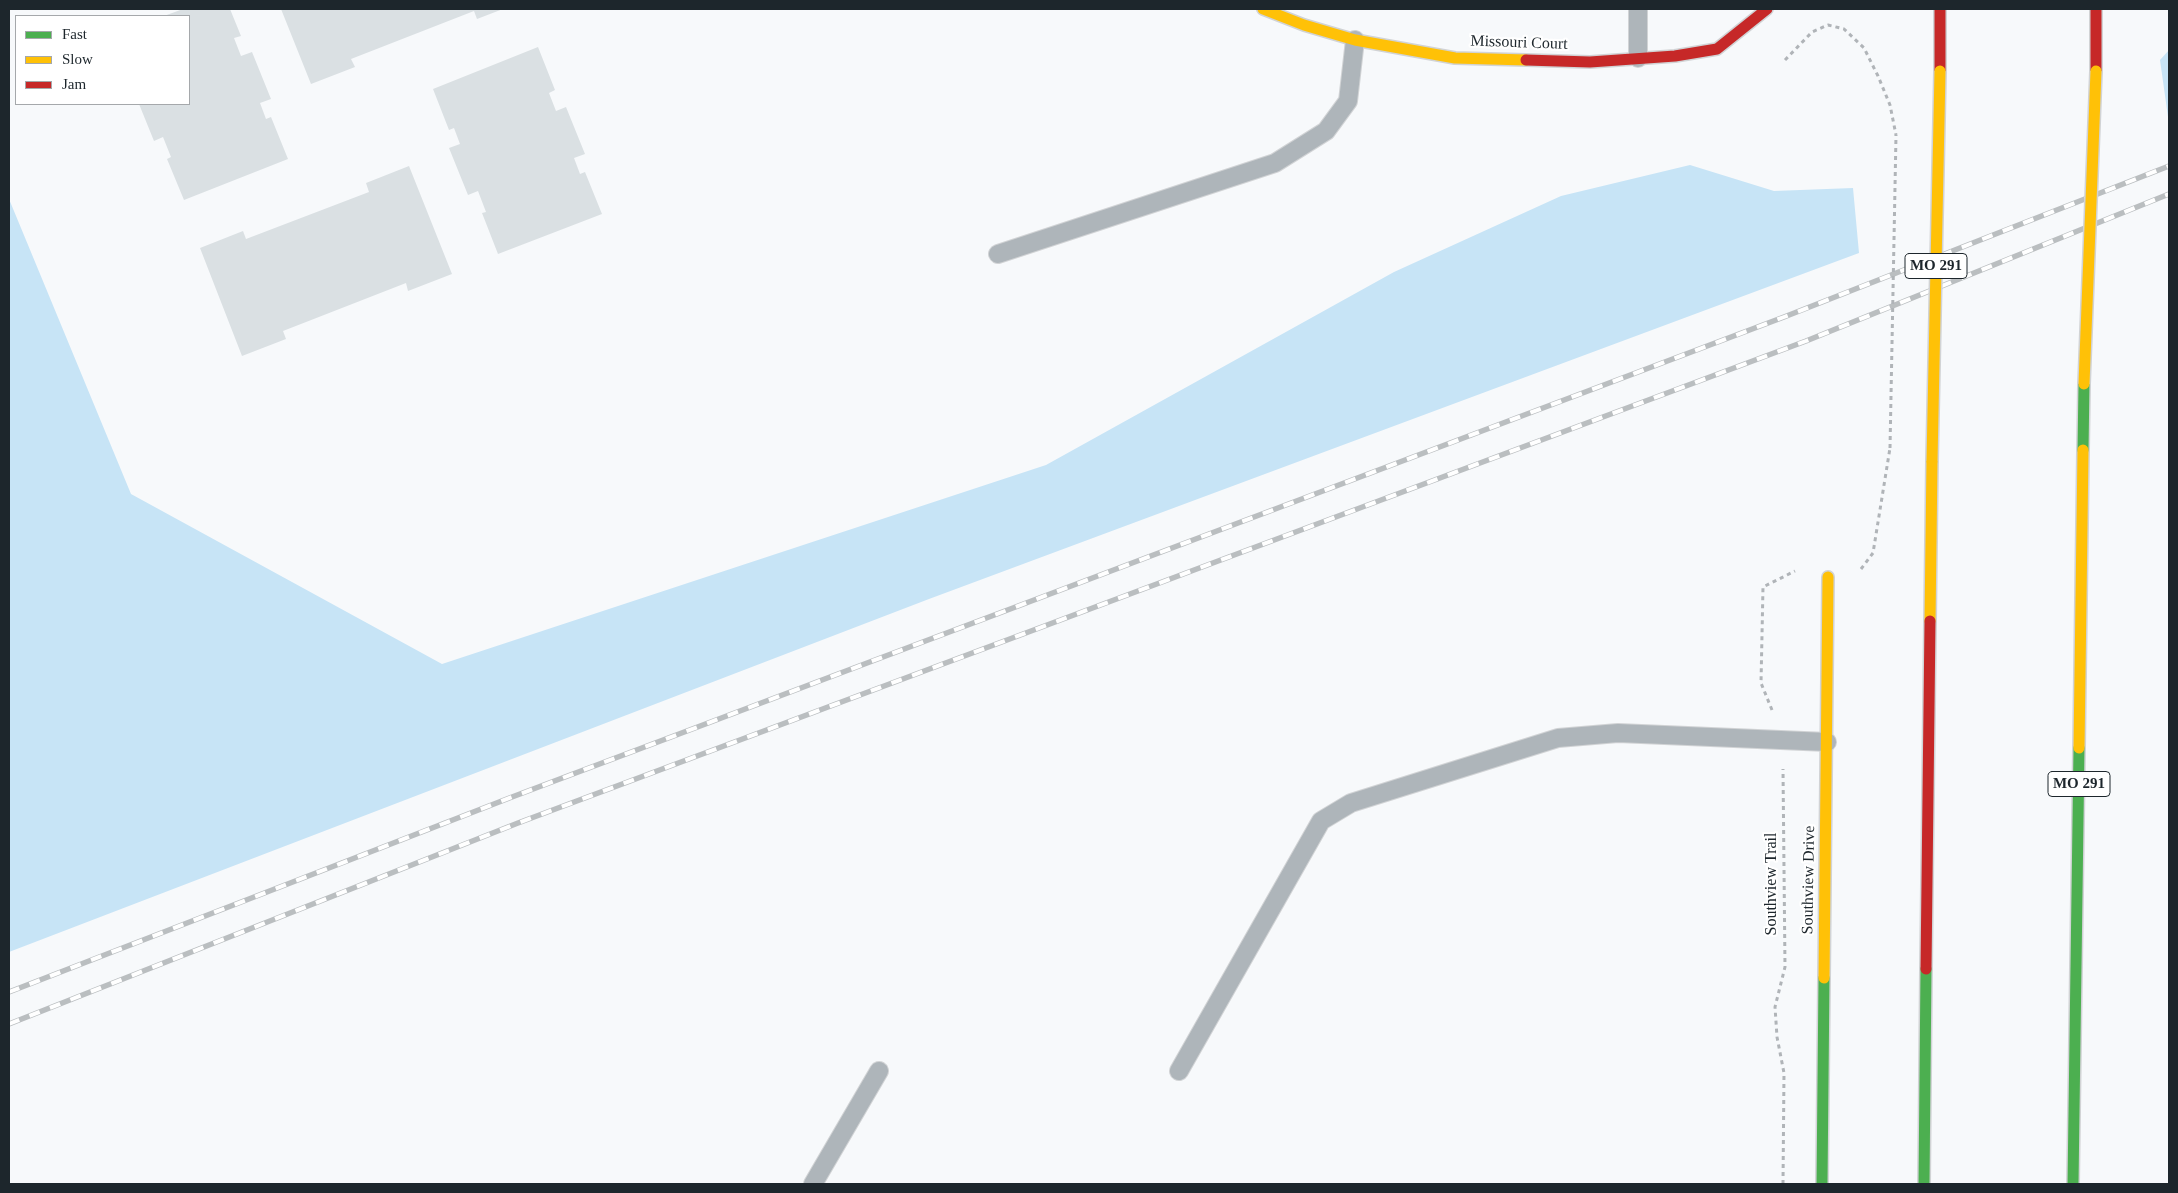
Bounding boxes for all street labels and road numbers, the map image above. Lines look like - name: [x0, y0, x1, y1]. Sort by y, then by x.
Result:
- street label: Missouri Court: [1470, 32, 1568, 54]
- road number: MO 291: [1905, 254, 1967, 278]
- road number: MO 291: [2048, 772, 2110, 796]
- street label: Southview Drive: [1798, 825, 1820, 935]
- street label: Southview Trail: [1762, 833, 1782, 935]

